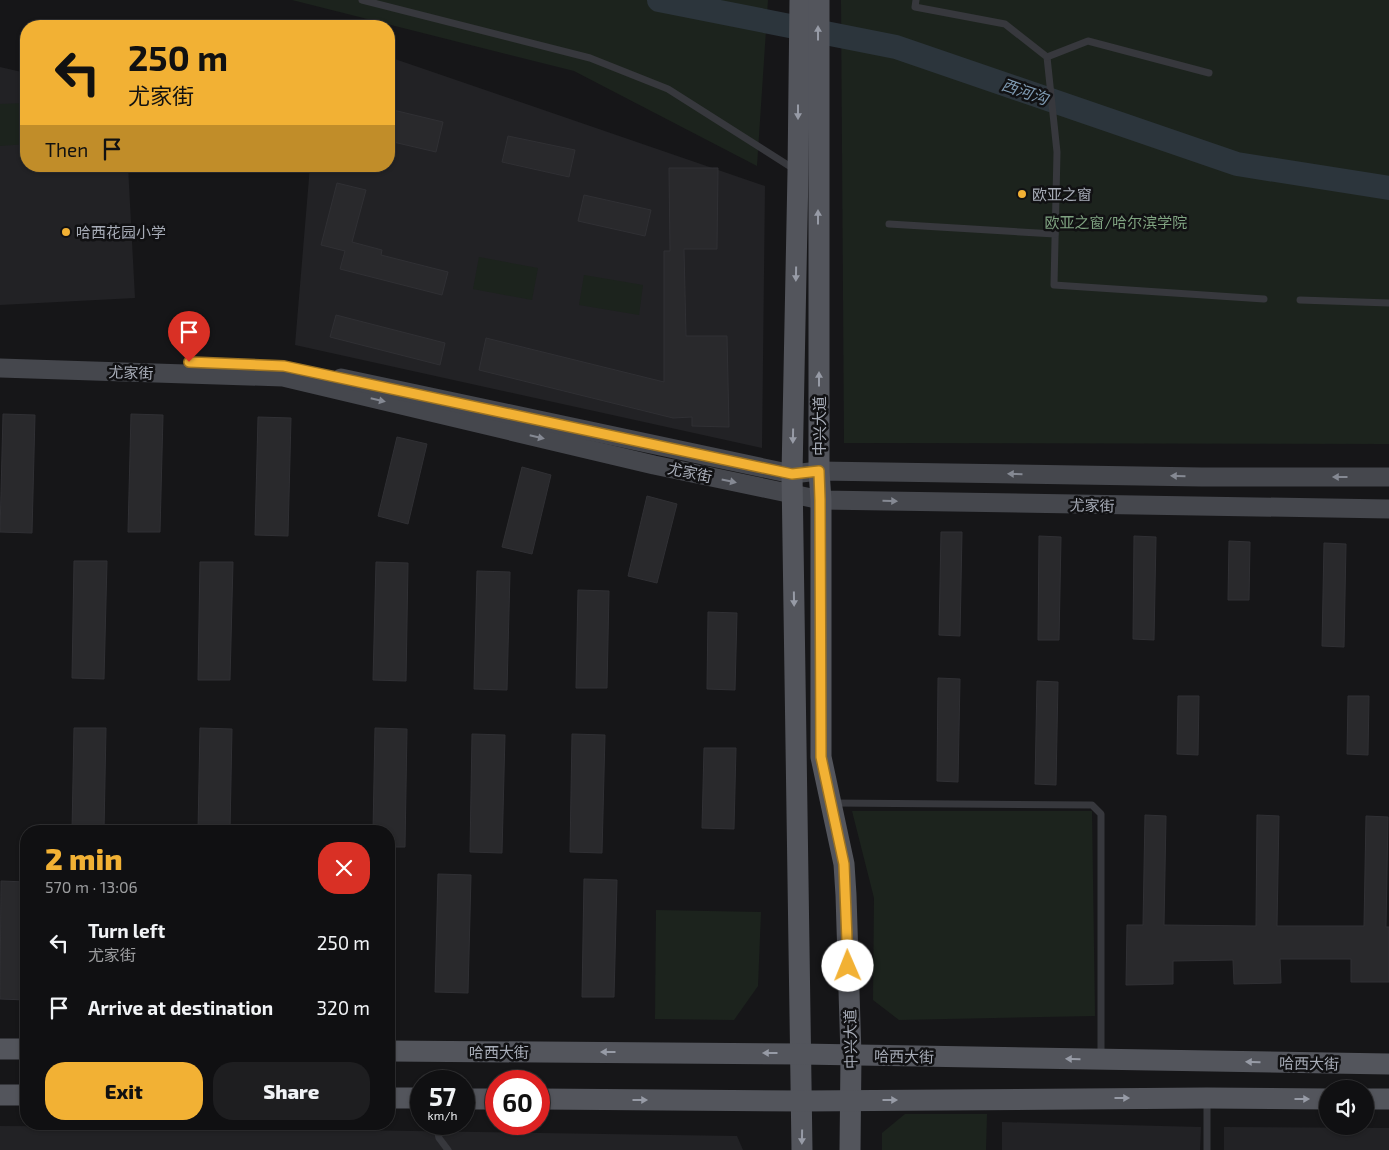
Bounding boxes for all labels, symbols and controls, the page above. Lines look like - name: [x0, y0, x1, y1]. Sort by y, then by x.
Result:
- one-way arrow: [814, 24, 822, 40]
- text: 250 m: [128, 36, 228, 78]
- icon: left: [45, 40, 110, 105]
- water label: 西河沟: [999, 74, 1053, 108]
- text: 尤家街: [128, 82, 194, 108]
- one-way arrow: [794, 104, 802, 120]
- icon: arrive: [98, 135, 126, 163]
- text: Then: [45, 138, 88, 161]
- place label: 欧亚之窗: [1032, 185, 1092, 203]
- marker: 欧亚之窗: [1016, 188, 1028, 200]
- one-way arrow: [814, 208, 822, 224]
- park label: 欧亚之窗/哈尔滨学院: [1045, 213, 1187, 231]
- place label: 哈西花园小学: [76, 223, 166, 241]
- marker: 哈西花园小学: [60, 226, 72, 238]
- one-way arrow: [792, 266, 800, 282]
- pin: [168, 311, 210, 362]
- icon: arrive: [175, 318, 203, 346]
- street label: 尤家街: [108, 362, 154, 382]
- one-way arrow: [815, 371, 823, 387]
- one-way arrow: [371, 396, 386, 404]
- street label: 中兴大道: [810, 396, 828, 456]
- one-way arrow: [788, 429, 796, 445]
- one-way arrow: [529, 433, 544, 441]
- street label: 尤家街: [666, 459, 714, 485]
- one-way arrow: [1007, 470, 1023, 478]
- one-way arrow: [1170, 472, 1186, 480]
- one-way arrow: [1332, 473, 1348, 481]
- one-way arrow: [722, 477, 737, 485]
- street label: 尤家街: [1069, 496, 1115, 514]
- one-way arrow: [882, 497, 898, 505]
- one-way arrow: [790, 591, 798, 607]
- text: 2 min: [45, 840, 123, 876]
- button: close: [318, 842, 370, 894]
- text: 570 m · 13:06: [45, 877, 138, 896]
- text: Turn left: [88, 919, 165, 942]
- icon: left: [45, 929, 73, 957]
- text: 250 m: [317, 931, 370, 954]
- position arrow: [821, 939, 873, 991]
- text: 尤家街: [88, 945, 136, 964]
- icon: arrive: [45, 994, 73, 1022]
- text: Arrive at destination: [88, 996, 273, 1019]
- text: 320 m: [316, 996, 370, 1019]
- street label: 中兴大道: [840, 1009, 860, 1069]
- street label: 哈西大街: [469, 1043, 529, 1061]
- street label: 哈西大街: [874, 1046, 934, 1066]
- one-way arrow: [600, 1048, 616, 1056]
- one-way arrow: [762, 1049, 778, 1057]
- street label: 哈西大街: [1279, 1053, 1339, 1073]
- one-way arrow: [1065, 1055, 1081, 1063]
- one-way arrow: [1245, 1058, 1261, 1066]
- button: Exit: [45, 1062, 203, 1120]
- button: Share: [213, 1062, 370, 1120]
- speed limit sign: 60: [485, 1070, 550, 1135]
- map controls: [1319, 1080, 1374, 1135]
- button: sound: [1319, 1080, 1374, 1135]
- text: 57: [429, 1081, 456, 1111]
- one-way arrow: [1115, 1094, 1131, 1102]
- one-way arrow: [882, 1095, 898, 1103]
- one-way arrow: [1295, 1095, 1311, 1103]
- one-way arrow: [632, 1096, 648, 1104]
- text: km/h: [428, 1108, 457, 1122]
- one-way arrow: [798, 1129, 806, 1145]

